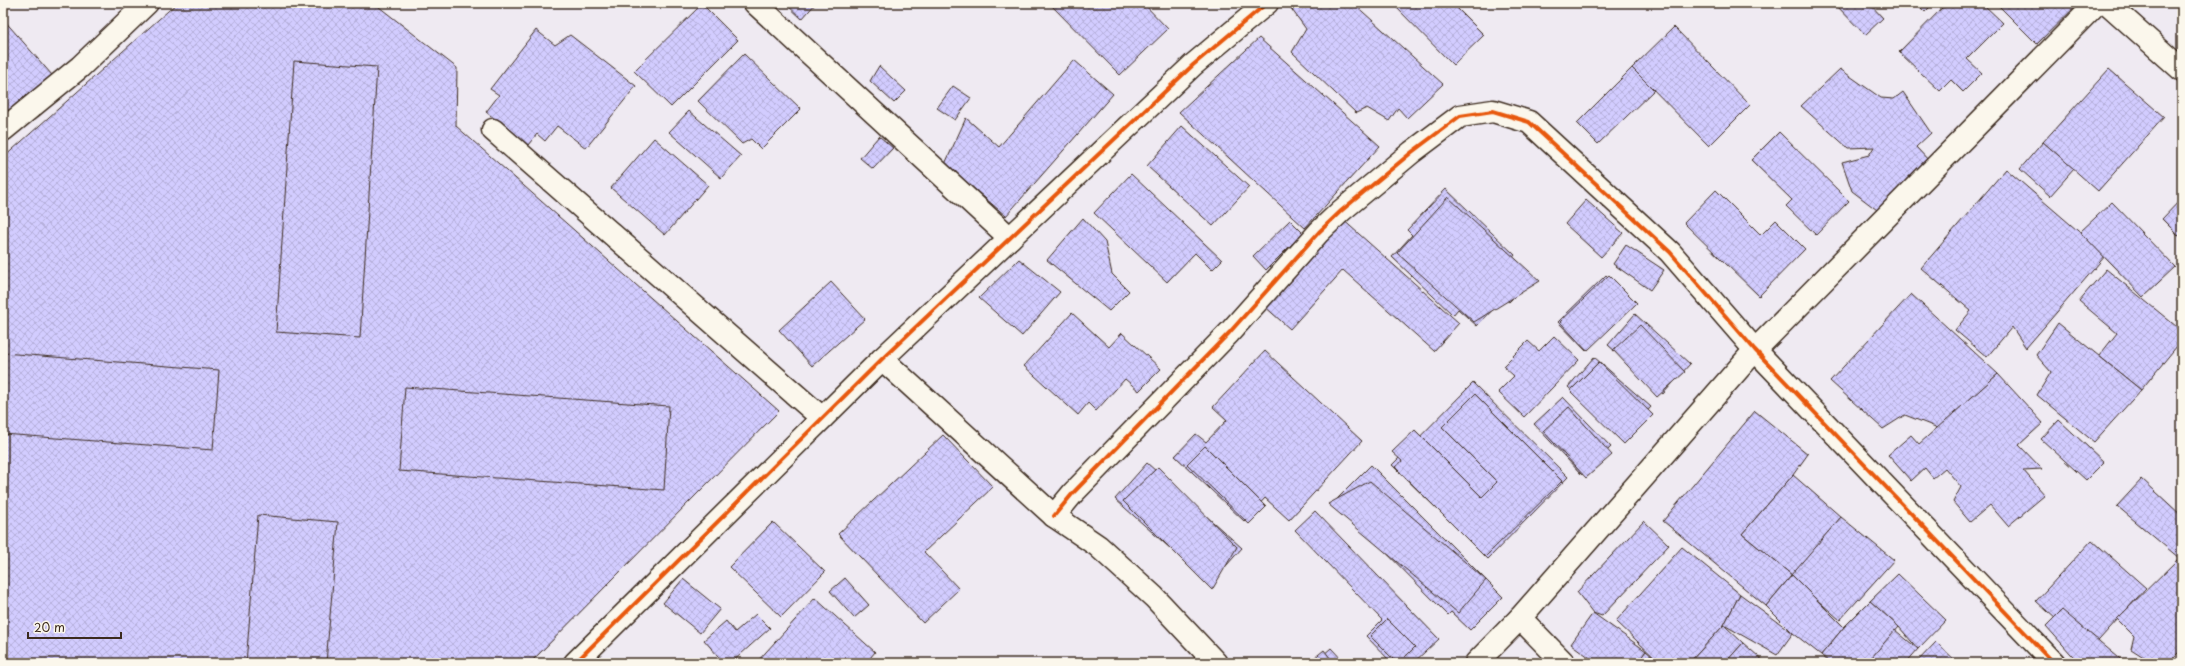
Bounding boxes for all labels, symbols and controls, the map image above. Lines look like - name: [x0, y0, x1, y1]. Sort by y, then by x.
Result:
- scale bar: [28, 614, 121, 640]
- text: 20 m: [34, 618, 65, 636]

